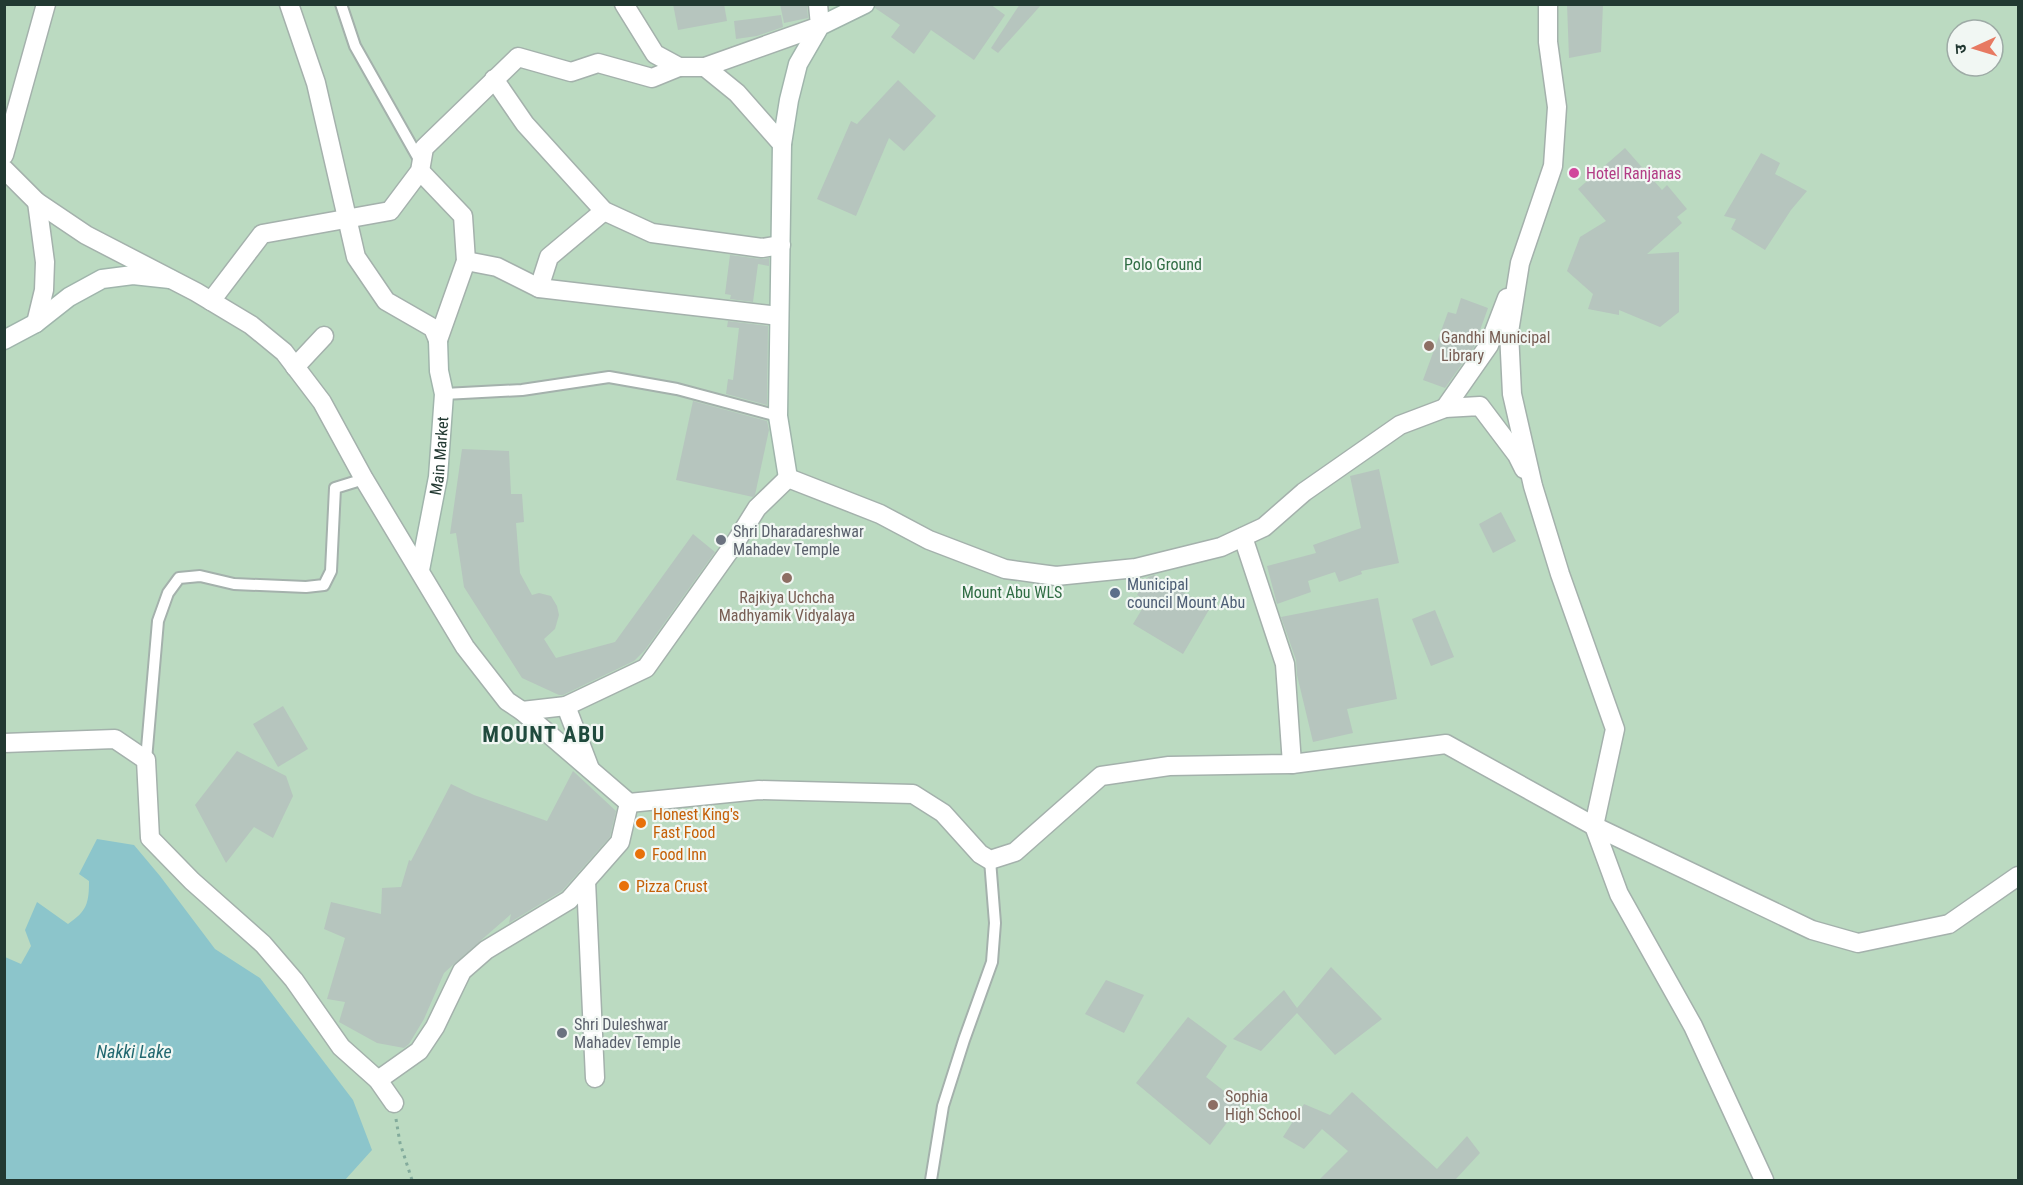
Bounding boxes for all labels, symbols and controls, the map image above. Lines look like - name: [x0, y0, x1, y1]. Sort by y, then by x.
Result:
- north arrow: [1945, 18, 2005, 78]
- text: उ: [1951, 43, 1970, 54]
- place label: Hotel Ranjanas: [1586, 164, 1681, 183]
- marker: Hotel Ranjanas: [1567, 166, 1581, 180]
- park label: Polo Ground: [1124, 255, 1202, 274]
- place label: Gandhi Municipal Library: [1441, 328, 1550, 365]
- marker: Gandhi Municipal Library: [1422, 339, 1436, 353]
- street label: Main Market: [425, 416, 452, 497]
- place label: Shri Dharadareshwar Mahadev Temple: [733, 522, 864, 559]
- marker: Shri Dharadareshwar Mahadev Temple: [714, 533, 728, 547]
- marker: Rajkiya Uchcha Madhyamik Vidyalaya: [780, 571, 794, 585]
- place label: Municipal council Mount Abu: [1127, 575, 1245, 612]
- park label: Mount Abu WLS: [962, 583, 1062, 602]
- marker: Municipal council Mount Abu: [1108, 586, 1122, 600]
- place label: Rajkiya Uchcha Madhyamik Vidyalaya: [719, 588, 855, 625]
- district label: MOUNT ABU: [482, 722, 606, 747]
- place label: Honest King's Fast Food: [653, 805, 739, 842]
- marker: Honest King's Fast Food: [634, 816, 648, 830]
- place label: Food Inn: [652, 845, 707, 864]
- marker: Food Inn: [633, 847, 647, 861]
- place label: Pizza Crust: [636, 877, 708, 896]
- marker: Pizza Crust: [617, 879, 631, 893]
- place label: Shri Duleshwar Mahadev Temple: [574, 1015, 681, 1052]
- marker: Shri Duleshwar Mahadev Temple: [555, 1026, 569, 1040]
- water label: Nakki Lake: [96, 1041, 172, 1062]
- place label: Sophia High School: [1225, 1087, 1301, 1124]
- marker: Sophia High School: [1206, 1098, 1220, 1112]

